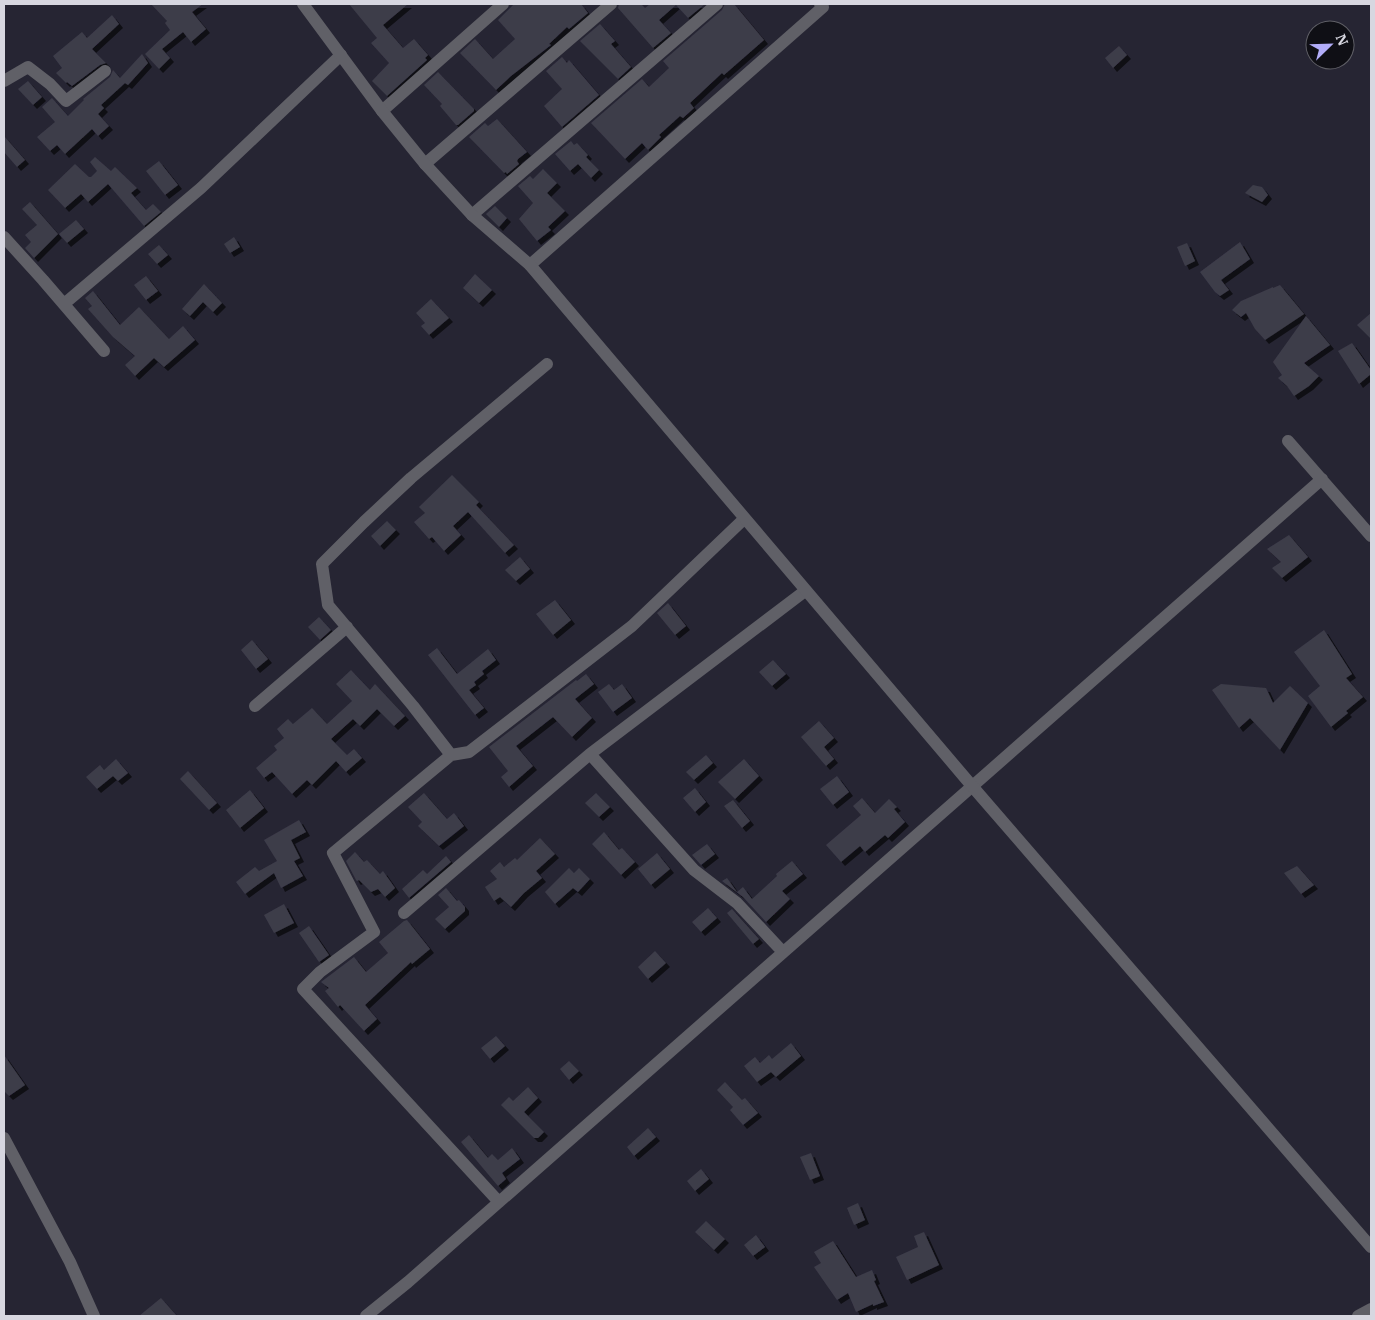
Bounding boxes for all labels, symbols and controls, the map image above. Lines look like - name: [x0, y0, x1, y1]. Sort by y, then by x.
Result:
- north arrow: [1305, 20, 1355, 70]
- text: N: [1332, 31, 1352, 49]

